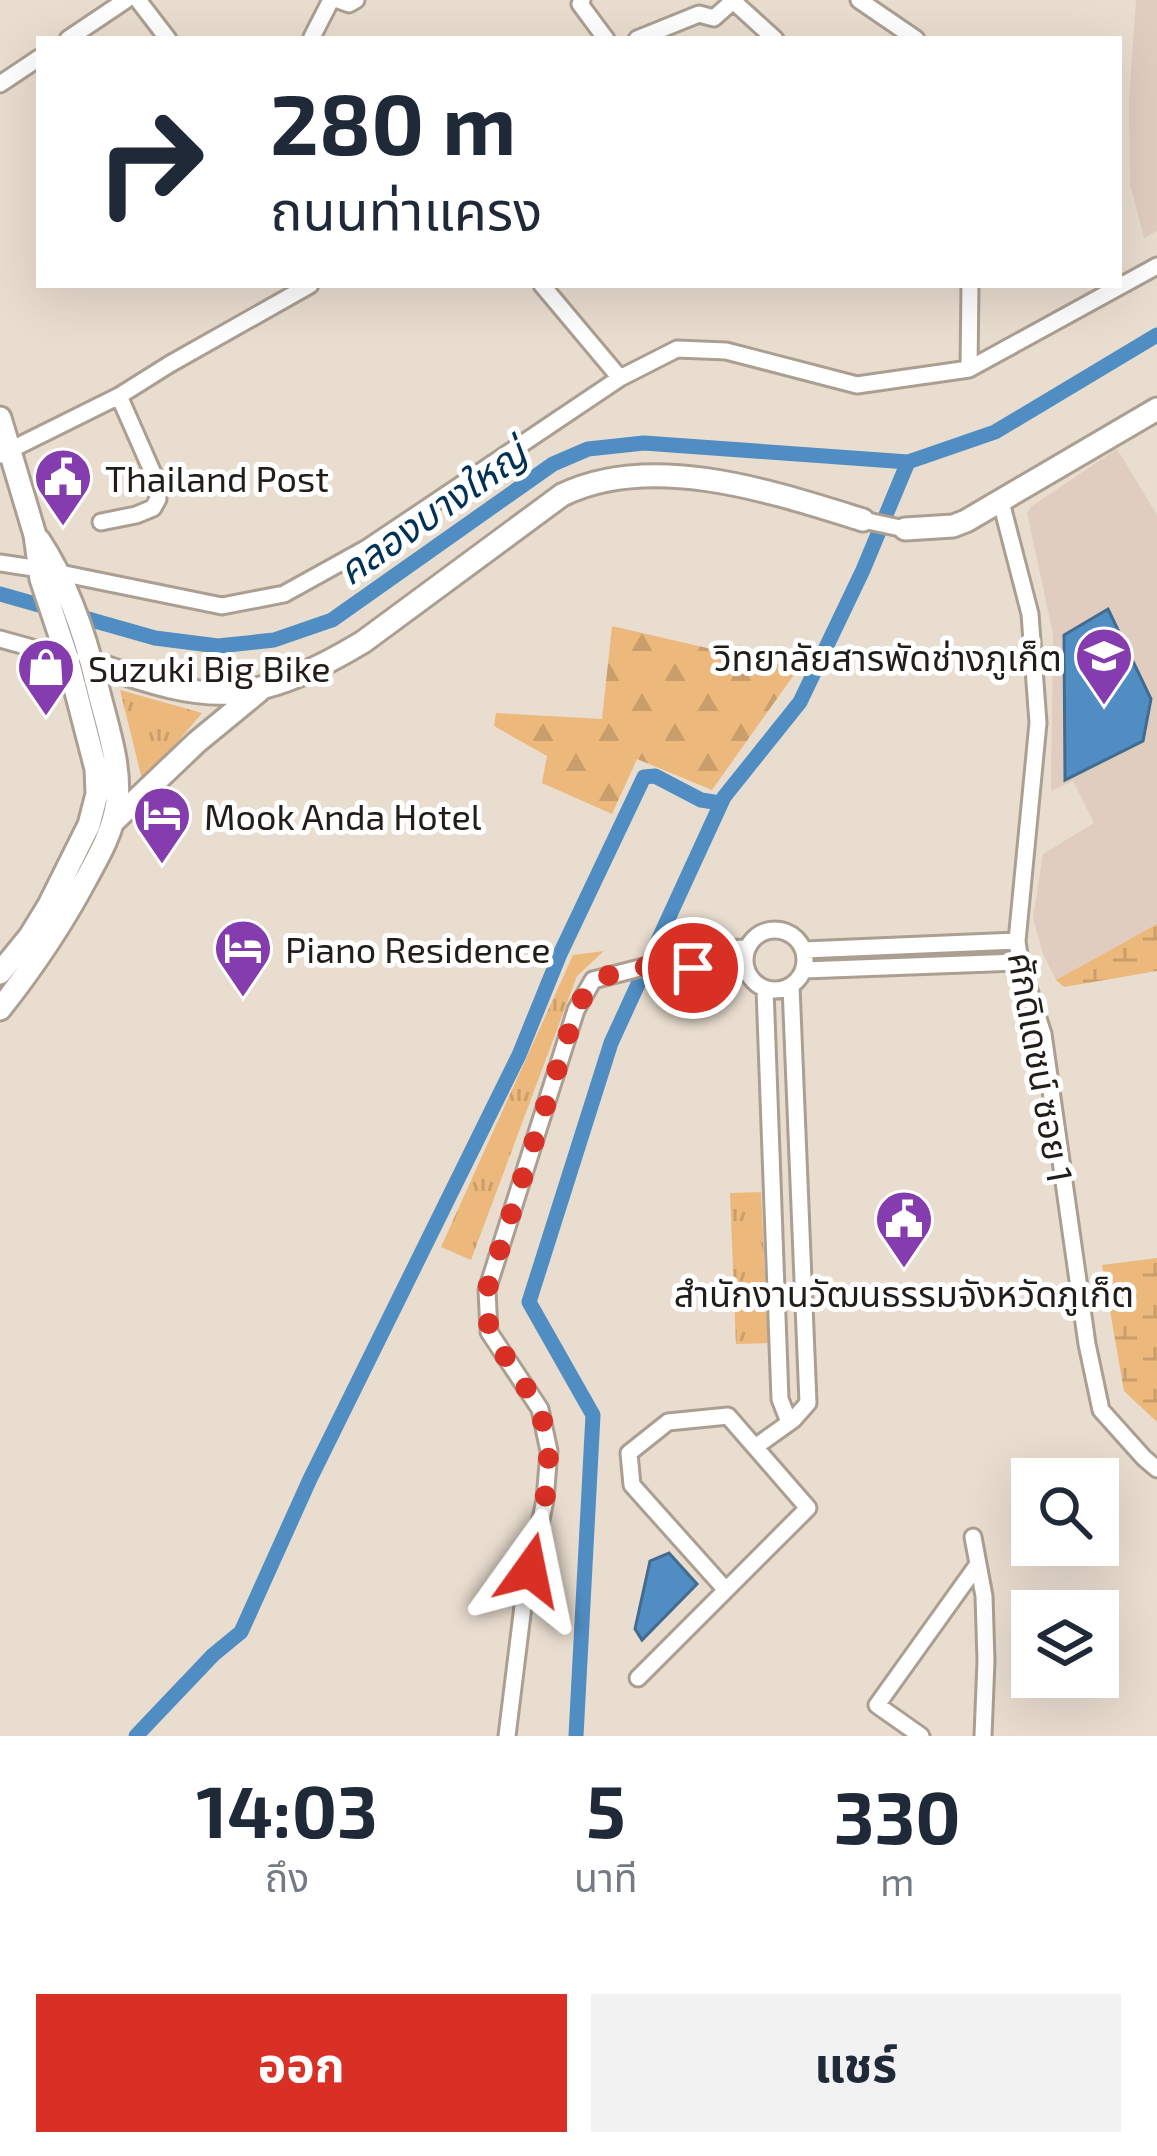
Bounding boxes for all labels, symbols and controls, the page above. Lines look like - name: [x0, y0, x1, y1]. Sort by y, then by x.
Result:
- text: 280 m: [270, 71, 516, 172]
- icon: right: [72, 84, 228, 240]
- text: ถนนท่าแครง: [270, 176, 542, 241]
- water label: คลองบางใหญ่: [328, 426, 538, 593]
- public building icon: Thailand Post: [32, 446, 94, 528]
- place label: Thailand Post: [105, 456, 329, 499]
- school or university icon: วิทยาลัยสารพัดช่างภูเก็ต: [1073, 625, 1135, 707]
- place label: วิทยาลัยสารพัดช่างภูเก็ต: [713, 635, 1062, 680]
- shop icon: Suzuki Big Bike: [15, 636, 77, 718]
- place label: Suzuki Big Bike: [88, 646, 331, 689]
- hotel icon: Mook Anda Hotel: [131, 784, 193, 866]
- place label: Mook Anda Hotel: [204, 794, 482, 837]
- hotel icon: Piano Residence: [212, 917, 274, 999]
- pin: [642, 917, 744, 1019]
- place label: Piano Residence: [285, 927, 550, 970]
- icon: arrive: [660, 935, 726, 1001]
- street label: ศักดิเดชน์ ซอย 1: [1001, 948, 1083, 1186]
- public building icon: สำนักงานวัฒนธรรมจังหวัดภูเก็ต: [873, 1188, 935, 1270]
- place label: สำนักงานวัฒนธรรมจังหวัดภูเก็ต: [674, 1271, 1134, 1316]
- map controls: [1011, 1458, 1119, 1698]
- button: search: [1011, 1458, 1119, 1566]
- position arrow: [467, 1507, 593, 1633]
- button: layers: [1011, 1590, 1119, 1698]
- text: 14:03: [196, 1766, 378, 1852]
- text: 5: [586, 1766, 626, 1852]
- text: 330: [834, 1772, 961, 1858]
- text: ถึง: [265, 1853, 309, 1900]
- text: นาที: [574, 1853, 638, 1900]
- text: m: [880, 1857, 914, 1904]
- button: ออก: [36, 1994, 567, 2132]
- button: แชร์: [591, 1994, 1121, 2132]

